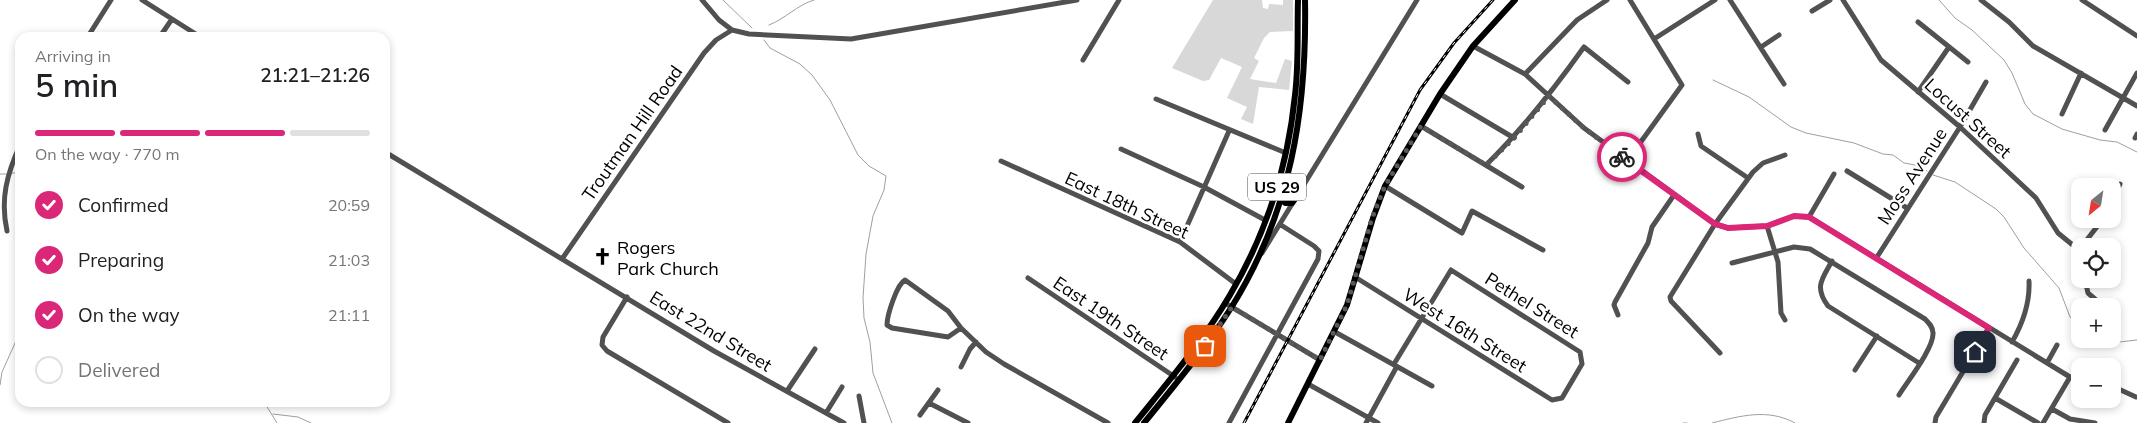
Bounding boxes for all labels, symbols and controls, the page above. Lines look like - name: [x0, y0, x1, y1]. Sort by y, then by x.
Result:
- text: Arriving in: [35, 46, 111, 66]
- street label: Troutman Hill Road: [577, 61, 687, 205]
- text: 21:21–21:26: [260, 63, 370, 87]
- text: 5 min: [35, 65, 118, 105]
- street label: Locust Street: [1920, 73, 2016, 163]
- street label: Moss Avenue: [1872, 123, 1952, 229]
- courier: [1597, 132, 1647, 182]
- icon: bike: [1608, 143, 1636, 171]
- text: On the way · 770 m: [35, 144, 180, 164]
- street label: East 18th Street: [1061, 166, 1193, 244]
- road number: US 29: [1248, 173, 1306, 200]
- north arrow: [2071, 178, 2121, 228]
- map controls: [2071, 178, 2121, 408]
- icon: check: [35, 191, 63, 219]
- text: Confirmed: [78, 193, 169, 217]
- text: 20:59: [328, 195, 370, 215]
- place label: Rogers Park Church: [617, 236, 719, 280]
- button: locate: [2071, 238, 2121, 288]
- icon: check: [35, 246, 63, 274]
- church icon: Rogers Park Church: [593, 247, 613, 267]
- text: Preparing: [78, 248, 164, 272]
- text: 21:03: [328, 250, 370, 270]
- street label: Pethel Street: [1481, 267, 1583, 343]
- street label: East 19th Street: [1049, 271, 1173, 365]
- street label: West 16th Street: [1399, 283, 1531, 377]
- street label: East 22nd Street: [646, 285, 776, 377]
- button: +: [2071, 298, 2121, 348]
- icon: check: [35, 301, 63, 329]
- text: On the way: [78, 303, 180, 327]
- text: 21:11: [328, 305, 370, 325]
- pin: [1184, 325, 1226, 367]
- pin: [1954, 331, 1996, 373]
- icon: bag: [1191, 332, 1219, 360]
- icon: home: [1961, 338, 1989, 366]
- text: Delivered: [78, 358, 160, 382]
- button: −: [2071, 358, 2121, 408]

